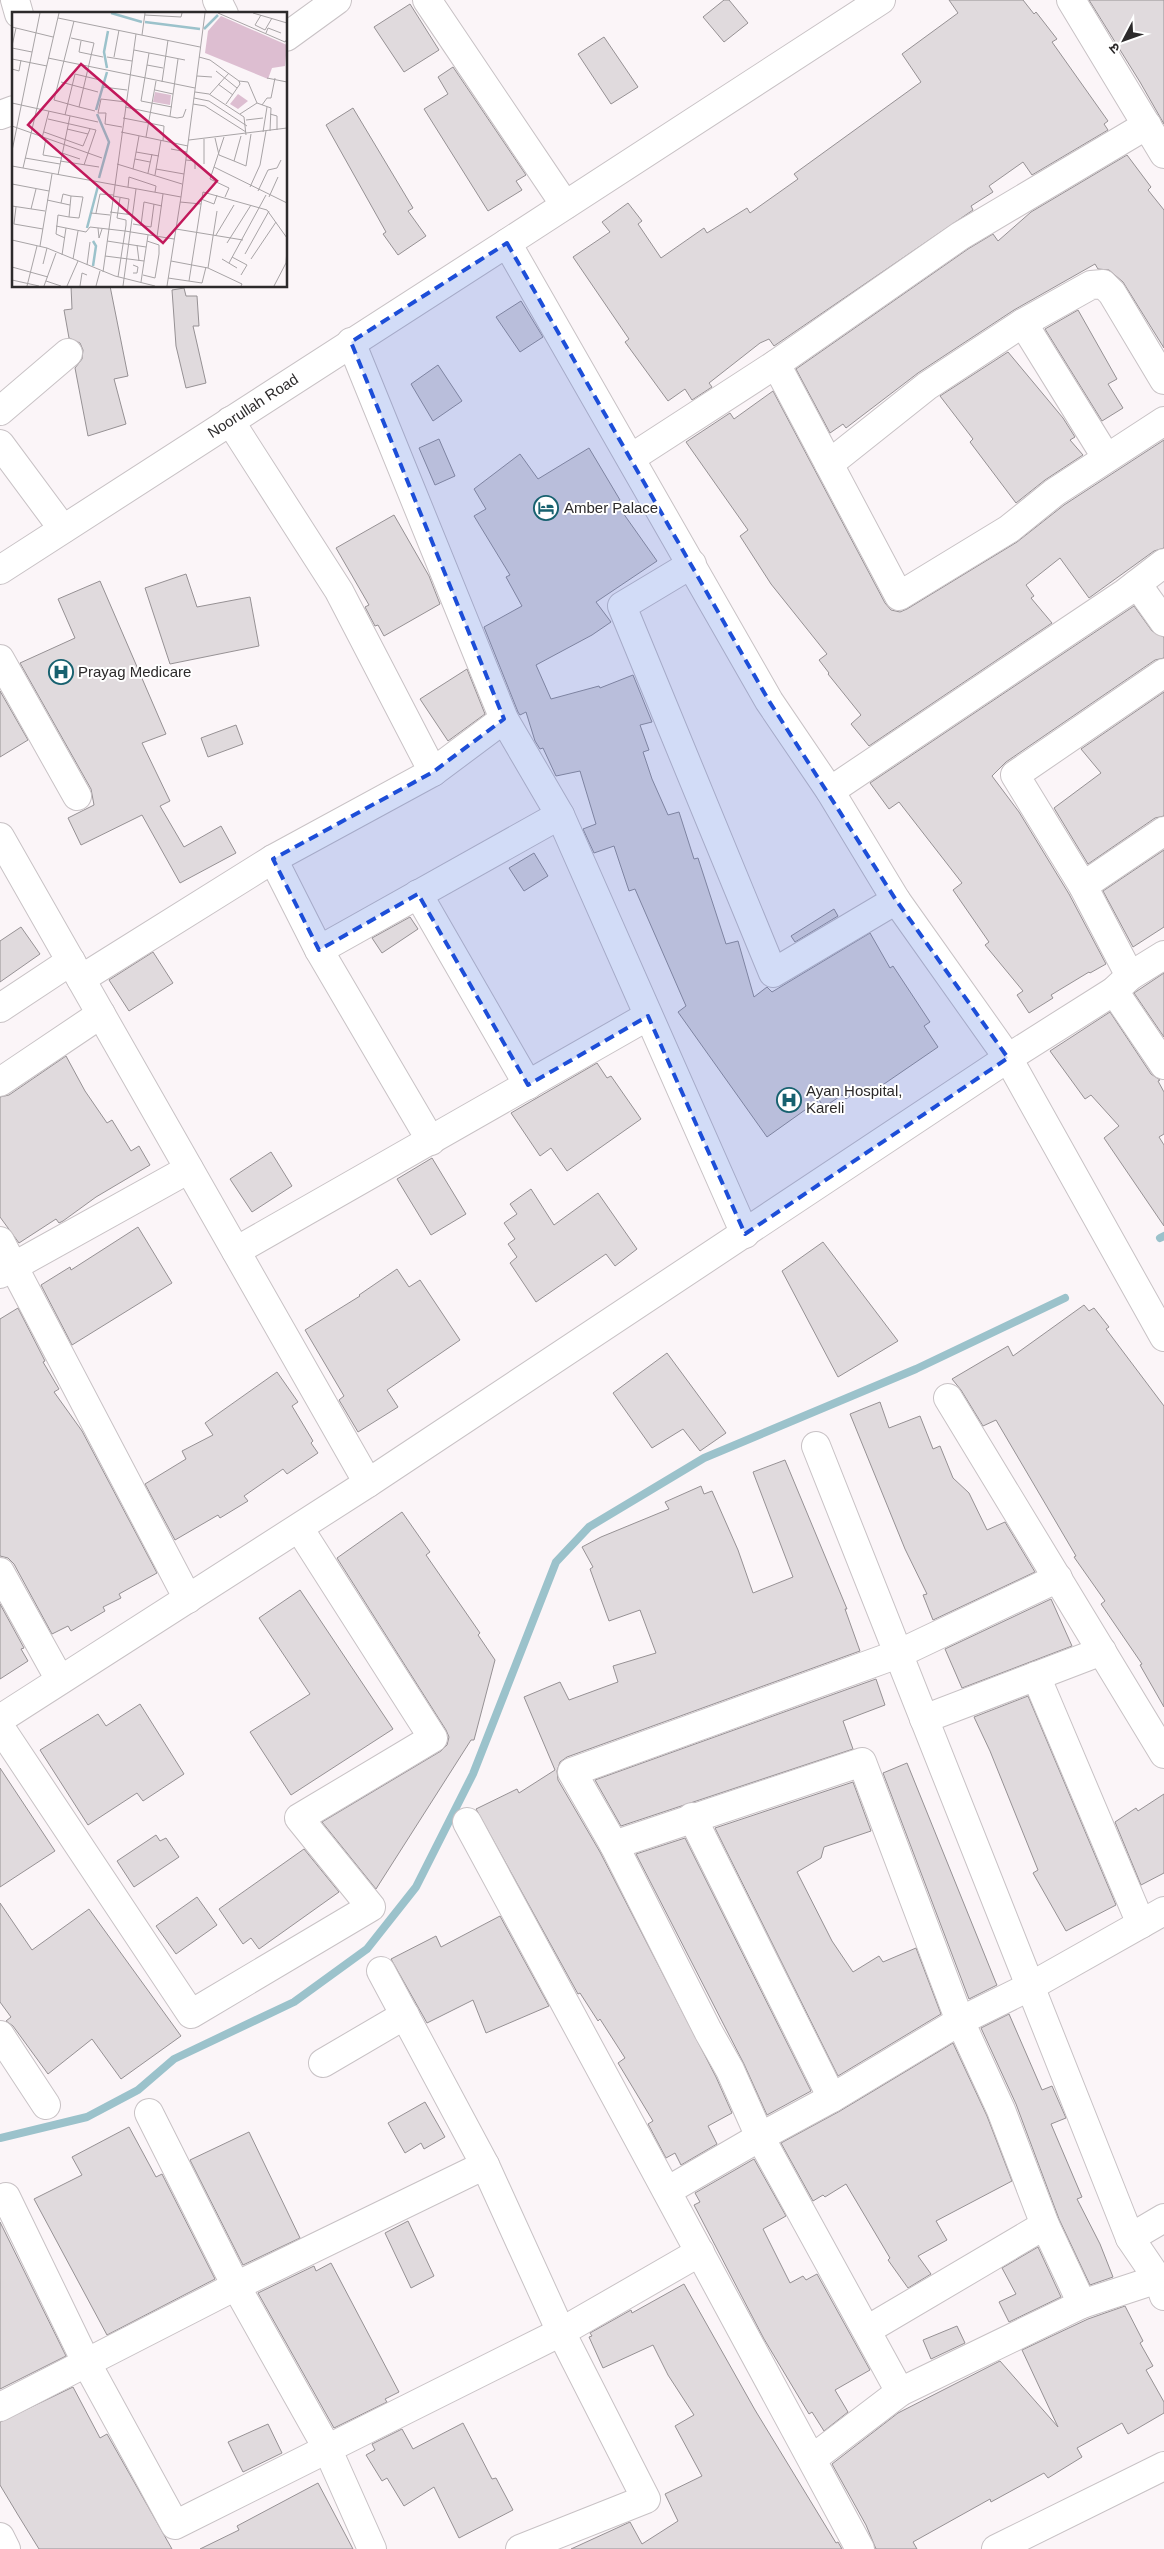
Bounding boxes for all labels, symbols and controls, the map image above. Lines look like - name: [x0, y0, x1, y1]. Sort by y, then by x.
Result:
- inset map: [12, 12, 288, 288]
- north arrow: [1099, 15, 1149, 65]
- text: उ: [1105, 40, 1123, 57]
- street label: Noorullah Road: [204, 370, 301, 441]
- hotel icon: Amber Palace: [533, 495, 559, 521]
- place label: Amber Palace: [564, 499, 658, 516]
- hospital icon: Prayag Medicare: [48, 659, 74, 685]
- place label: Prayag Medicare: [78, 663, 191, 680]
- place label: Ayan Hospital, Kareli: [806, 1082, 902, 1116]
- hospital icon: Ayan Hospital, Kareli: [776, 1087, 802, 1113]

